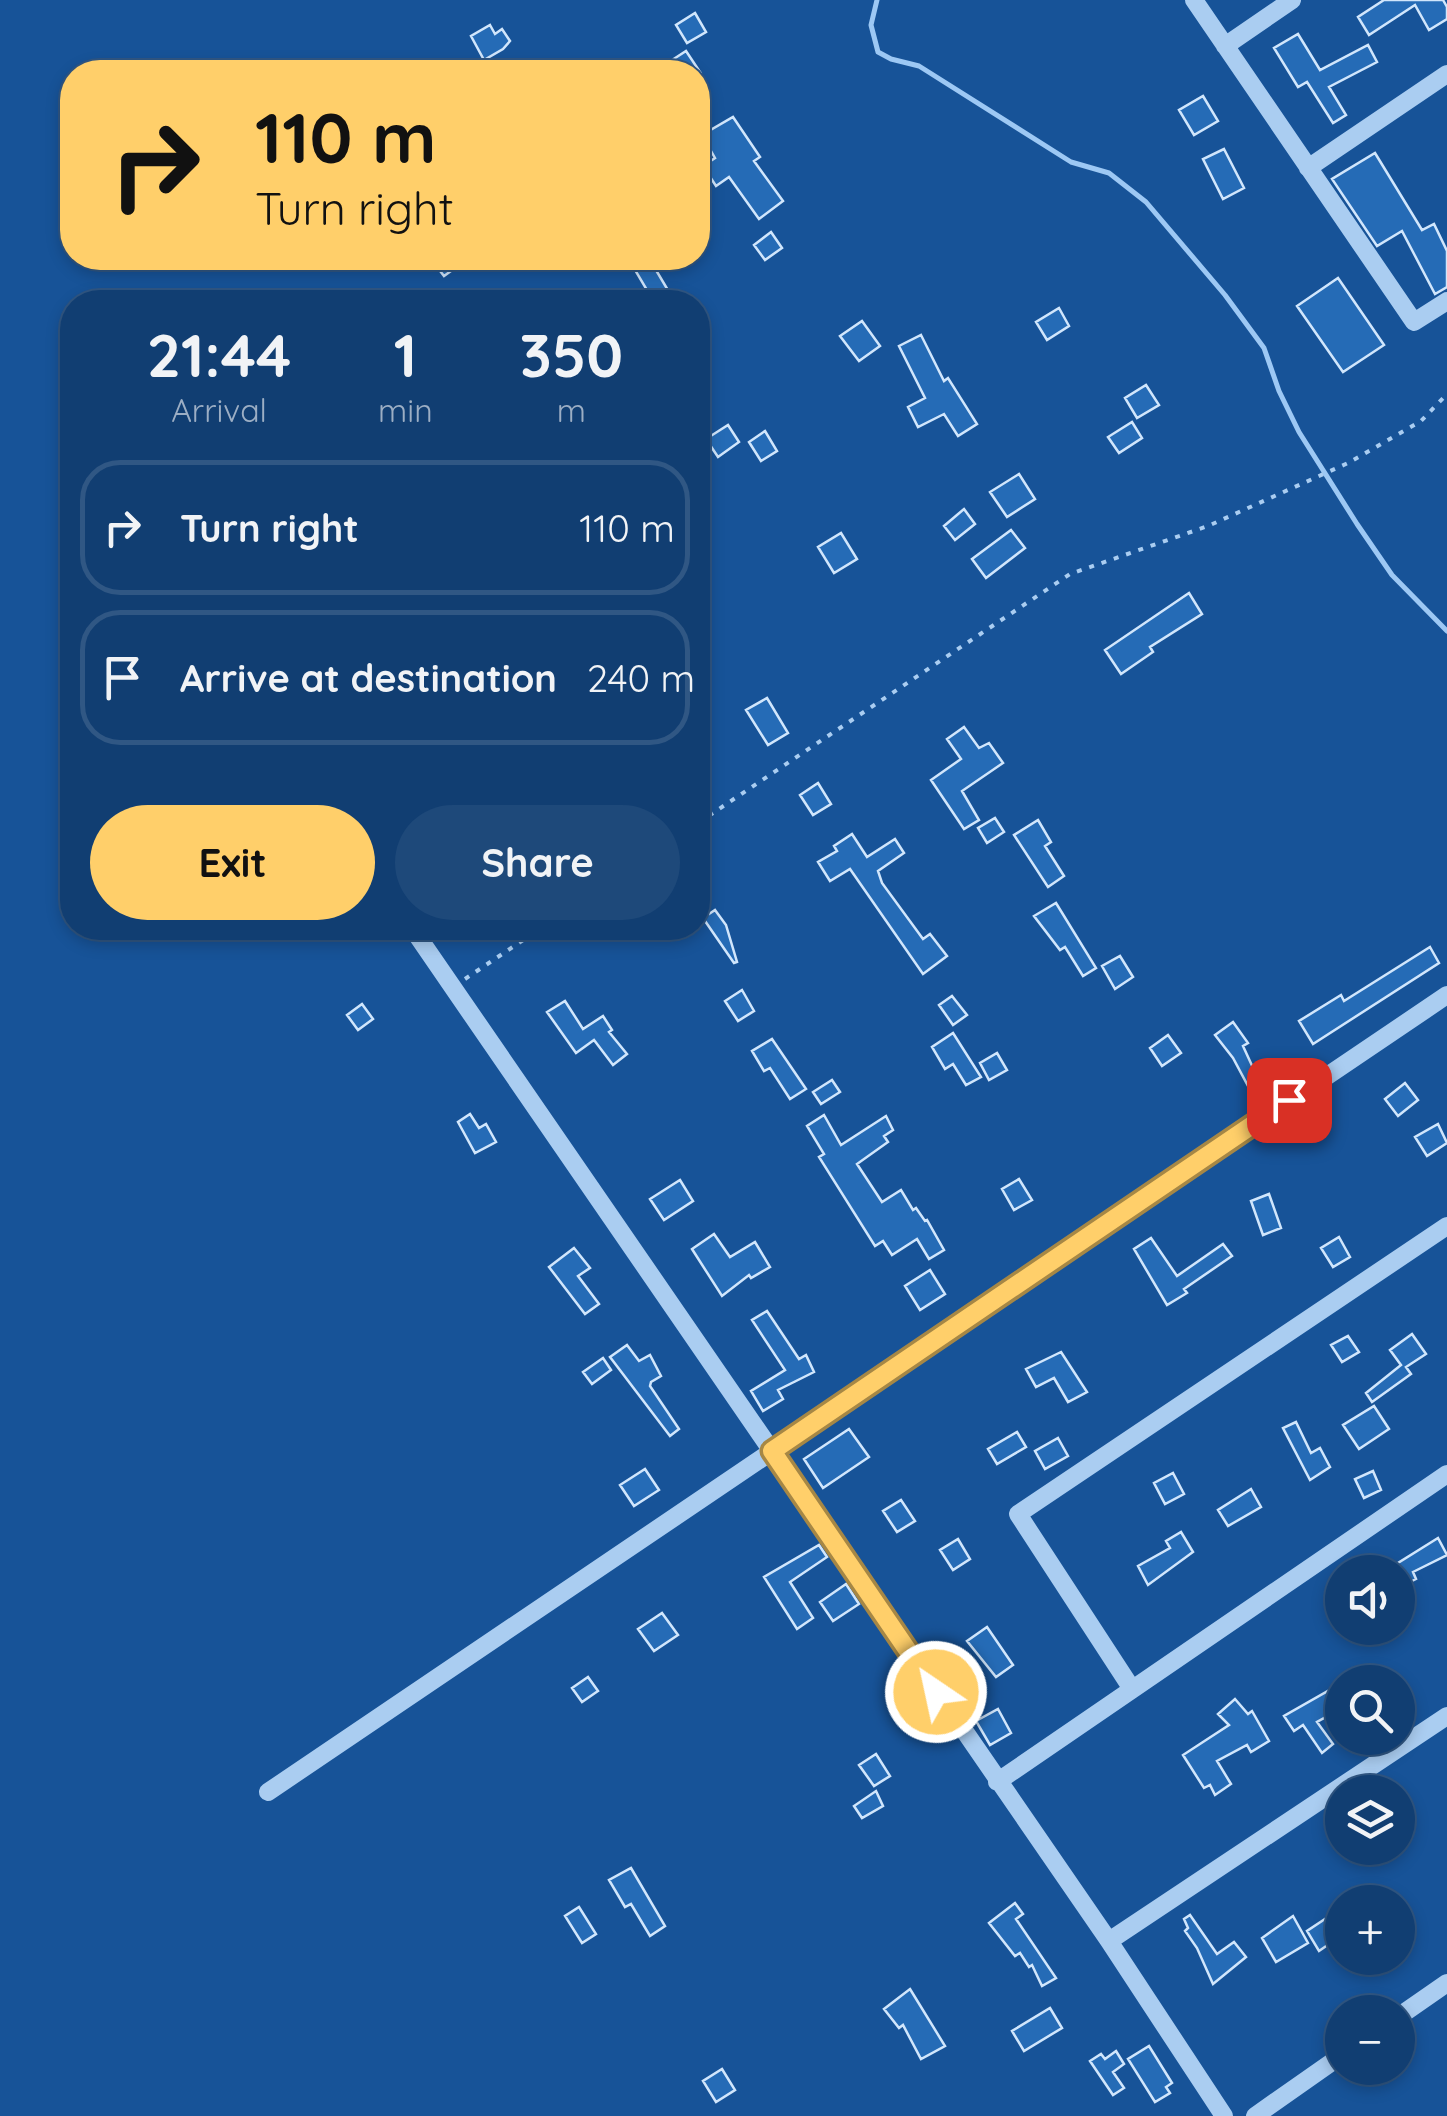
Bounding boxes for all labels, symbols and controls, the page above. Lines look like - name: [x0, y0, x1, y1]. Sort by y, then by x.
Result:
- text: 110 m: [255, 93, 437, 181]
- icon: right: [90, 100, 220, 230]
- text: Turn right: [255, 180, 454, 236]
- text: 21:44: [147, 317, 291, 392]
- text: 1: [394, 317, 417, 392]
- text: 350: [519, 317, 623, 392]
- text: Arrival: [171, 390, 267, 430]
- text: min: [378, 390, 433, 430]
- text: m: [557, 390, 586, 430]
- icon: right: [95, 500, 150, 555]
- text: Turn right: [180, 504, 359, 552]
- text: 110 m: [579, 504, 675, 552]
- icon: arrive: [95, 650, 150, 705]
- text: Arrive at destination: [180, 654, 557, 702]
- text: 240 m: [587, 654, 695, 702]
- button: Exit: [90, 805, 375, 920]
- button: Share: [395, 805, 680, 920]
- pin: [1247, 1058, 1332, 1143]
- icon: arrive: [1262, 1073, 1317, 1128]
- map controls: [1325, 1555, 1415, 2085]
- button: sound: [1325, 1555, 1415, 1645]
- position arrow: [884, 1640, 988, 1744]
- button: search: [1325, 1665, 1415, 1755]
- button: layers: [1325, 1775, 1415, 1865]
- button: +: [1325, 1885, 1415, 1975]
- button: −: [1325, 1995, 1415, 2085]

